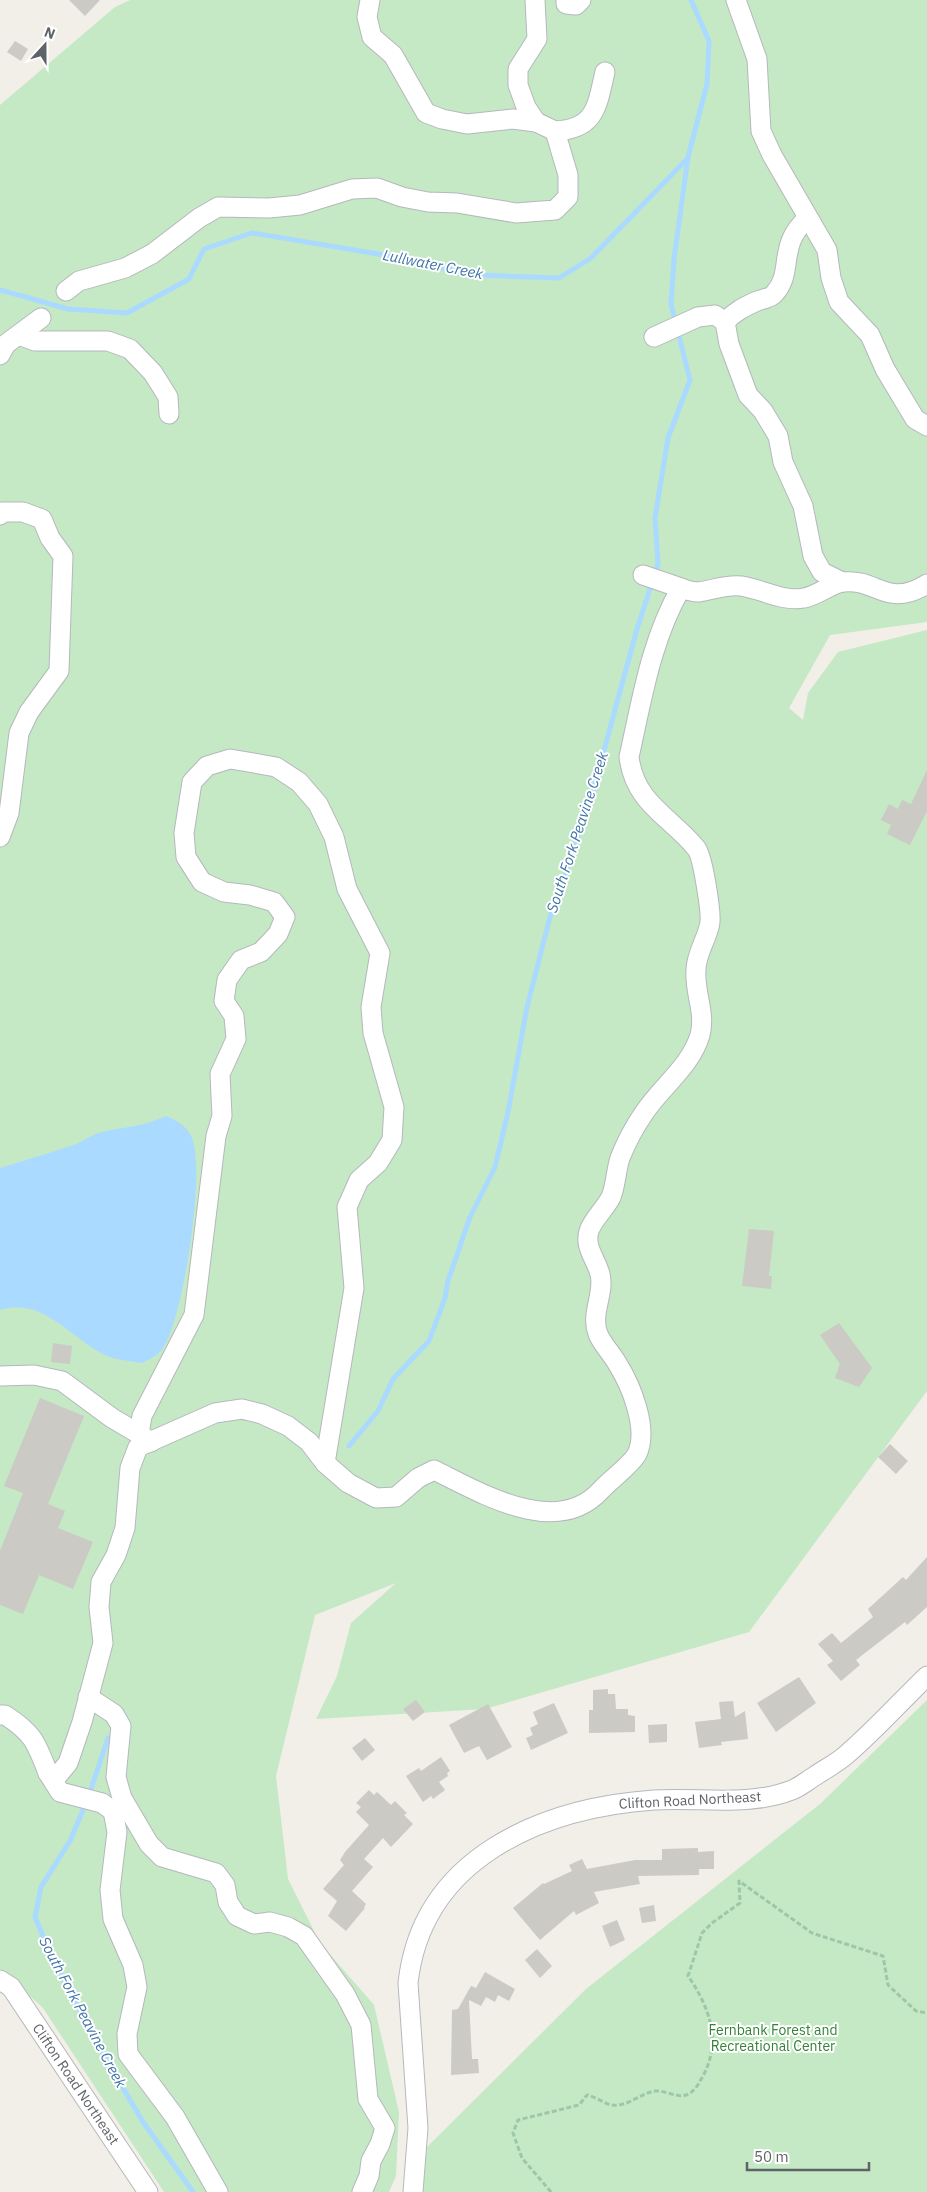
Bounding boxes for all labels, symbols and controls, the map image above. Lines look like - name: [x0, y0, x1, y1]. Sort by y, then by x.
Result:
- north arrow: [20, 20, 70, 70]
- text: N: [42, 23, 58, 43]
- water label: Lullwater Creek: [381, 245, 485, 283]
- water label: South Fork Peavine Creek: [542, 749, 612, 915]
- street label: Clifton Road Northeast: [618, 1787, 762, 1813]
- water label: South Fork Peavine Creek: [35, 1933, 131, 2091]
- street label: Clifton Road Northeast: [29, 2020, 123, 2148]
- park label: Fernbank Forest and Recreational Center: [708, 2021, 838, 2055]
- scale bar: [747, 2140, 870, 2172]
- text: 50 m: [754, 2147, 789, 2166]

